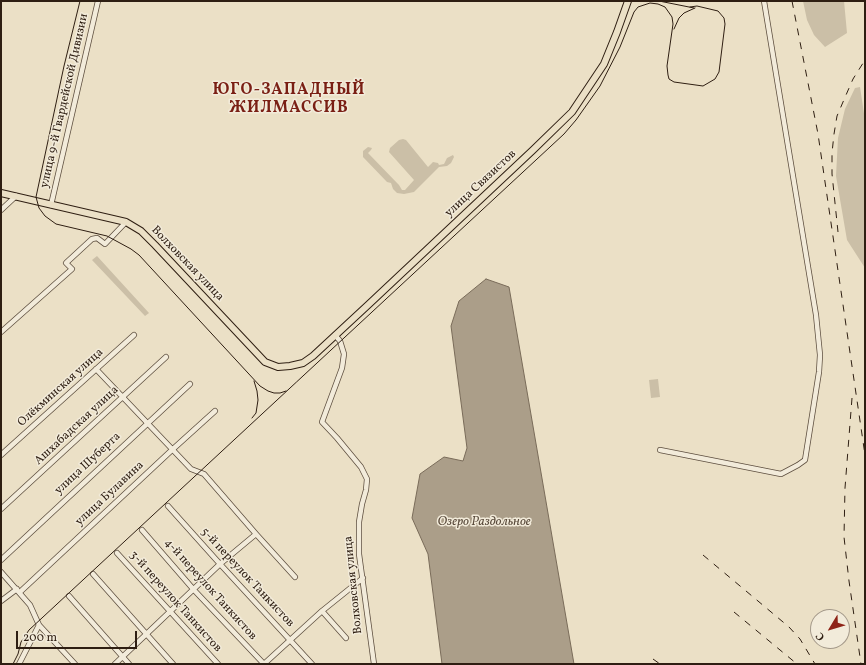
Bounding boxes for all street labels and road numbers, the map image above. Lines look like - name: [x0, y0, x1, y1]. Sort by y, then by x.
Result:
- street label: улица 9-й Гвардейской Дивизии: [38, 12, 92, 190]
- street label: улица Связистов: [442, 147, 520, 221]
- street label: Волховская улица: [148, 224, 226, 304]
- street label: Олёкминская улица: [15, 346, 107, 430]
- street label: Ашхабадская улица: [32, 383, 122, 469]
- street label: улица Шуберта: [52, 430, 124, 498]
- street label: улица Булавина: [73, 459, 147, 529]
- street label: 5-й переулок Танкистов: [197, 525, 297, 631]
- street label: Волховская улица: [342, 535, 366, 635]
- street label: 4-й переулок Танкистов: [161, 536, 259, 644]
- street label: 3-й переулок Танкистов: [126, 548, 224, 656]

